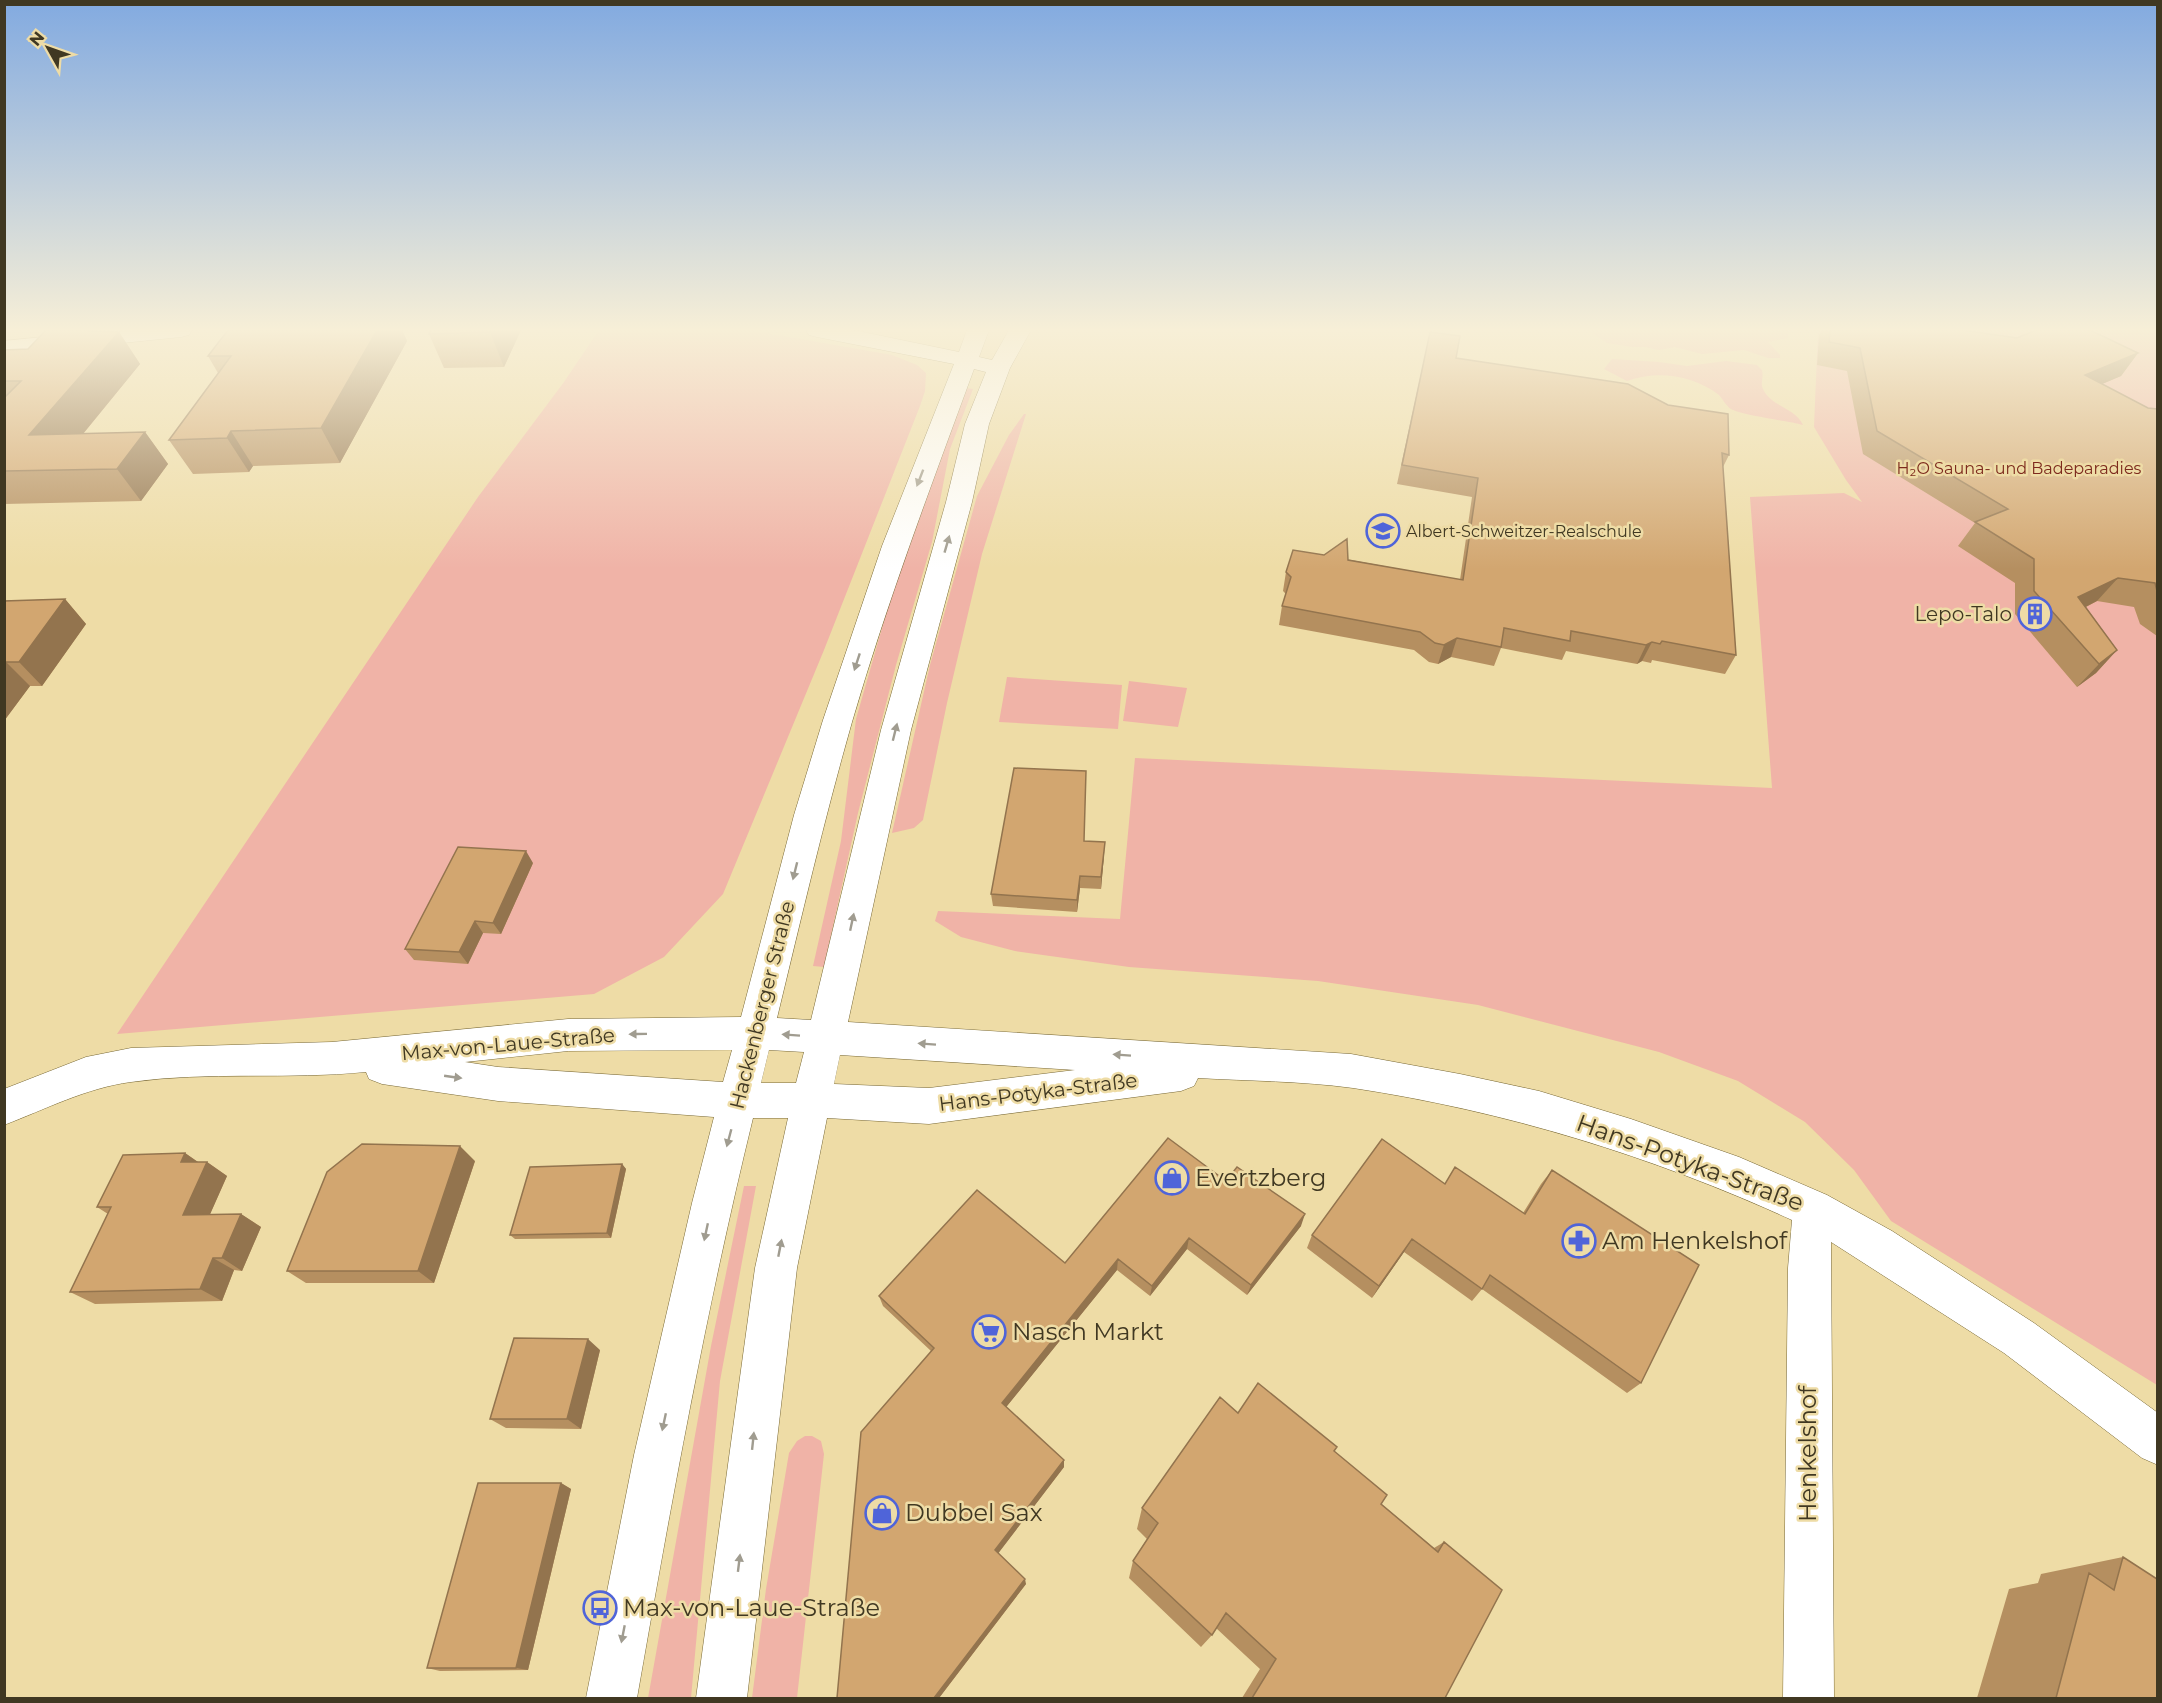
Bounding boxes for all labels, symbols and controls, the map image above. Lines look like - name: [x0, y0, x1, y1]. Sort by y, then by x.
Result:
- north arrow: [18, 18, 78, 78]
- text: N: [25, 28, 48, 50]
- park label: H₂O Sauna- und Badeparadies: [1897, 459, 2142, 478]
- one-way arrow: [915, 469, 925, 487]
- school or university icon: Albert-Schweitzer-Realschule: [1365, 513, 1401, 549]
- place label: Albert-Schweitzer-Realschule: [1406, 522, 1642, 541]
- one-way arrow: [943, 535, 952, 553]
- building icon: Lepo-Talo: [2017, 596, 2053, 632]
- place label: Lepo-Talo: [1914, 602, 2012, 626]
- one-way arrow: [851, 653, 861, 671]
- one-way arrow: [891, 723, 901, 741]
- one-way arrow: [789, 862, 799, 880]
- street label: Hackenberger Straße: [725, 898, 799, 1112]
- one-way arrow: [848, 912, 857, 931]
- street label: Max-von-Laue-Straße: [400, 1023, 616, 1065]
- one-way arrow: [628, 1029, 647, 1039]
- one-way arrow: [781, 1030, 800, 1040]
- one-way arrow: [917, 1040, 936, 1049]
- one-way arrow: [1112, 1050, 1131, 1060]
- street label: Hans-Potyka-Straße: [937, 1068, 1139, 1116]
- one-way arrow: [443, 1073, 462, 1082]
- street label: Hans-Potyka-Straße: [1573, 1108, 1808, 1217]
- one-way arrow: [724, 1129, 733, 1147]
- shop icon: Evertzberg: [1154, 1160, 1190, 1196]
- place label: Evertzberg: [1195, 1163, 1326, 1192]
- one-way arrow: [701, 1223, 710, 1242]
- pharmacy icon: Am Henkelshof: [1561, 1223, 1597, 1259]
- place label: Am Henkelshof: [1602, 1226, 1788, 1255]
- one-way arrow: [776, 1238, 785, 1257]
- supermarket icon: Nasch Markt: [971, 1314, 1007, 1350]
- place label: Nasch Markt: [1012, 1317, 1164, 1346]
- street label: Henkelshof: [1793, 1385, 1822, 1522]
- one-way arrow: [659, 1413, 668, 1432]
- one-way arrow: [749, 1432, 758, 1451]
- shop icon: Dubbel Sax: [864, 1495, 900, 1531]
- place label: Dubbel Sax: [905, 1498, 1043, 1527]
- one-way arrow: [734, 1553, 744, 1572]
- bus stop icon: Max-von-Laue-Straße: [582, 1590, 618, 1626]
- place label: Max-von-Laue-Straße: [623, 1593, 880, 1622]
- one-way arrow: [618, 1625, 627, 1644]

